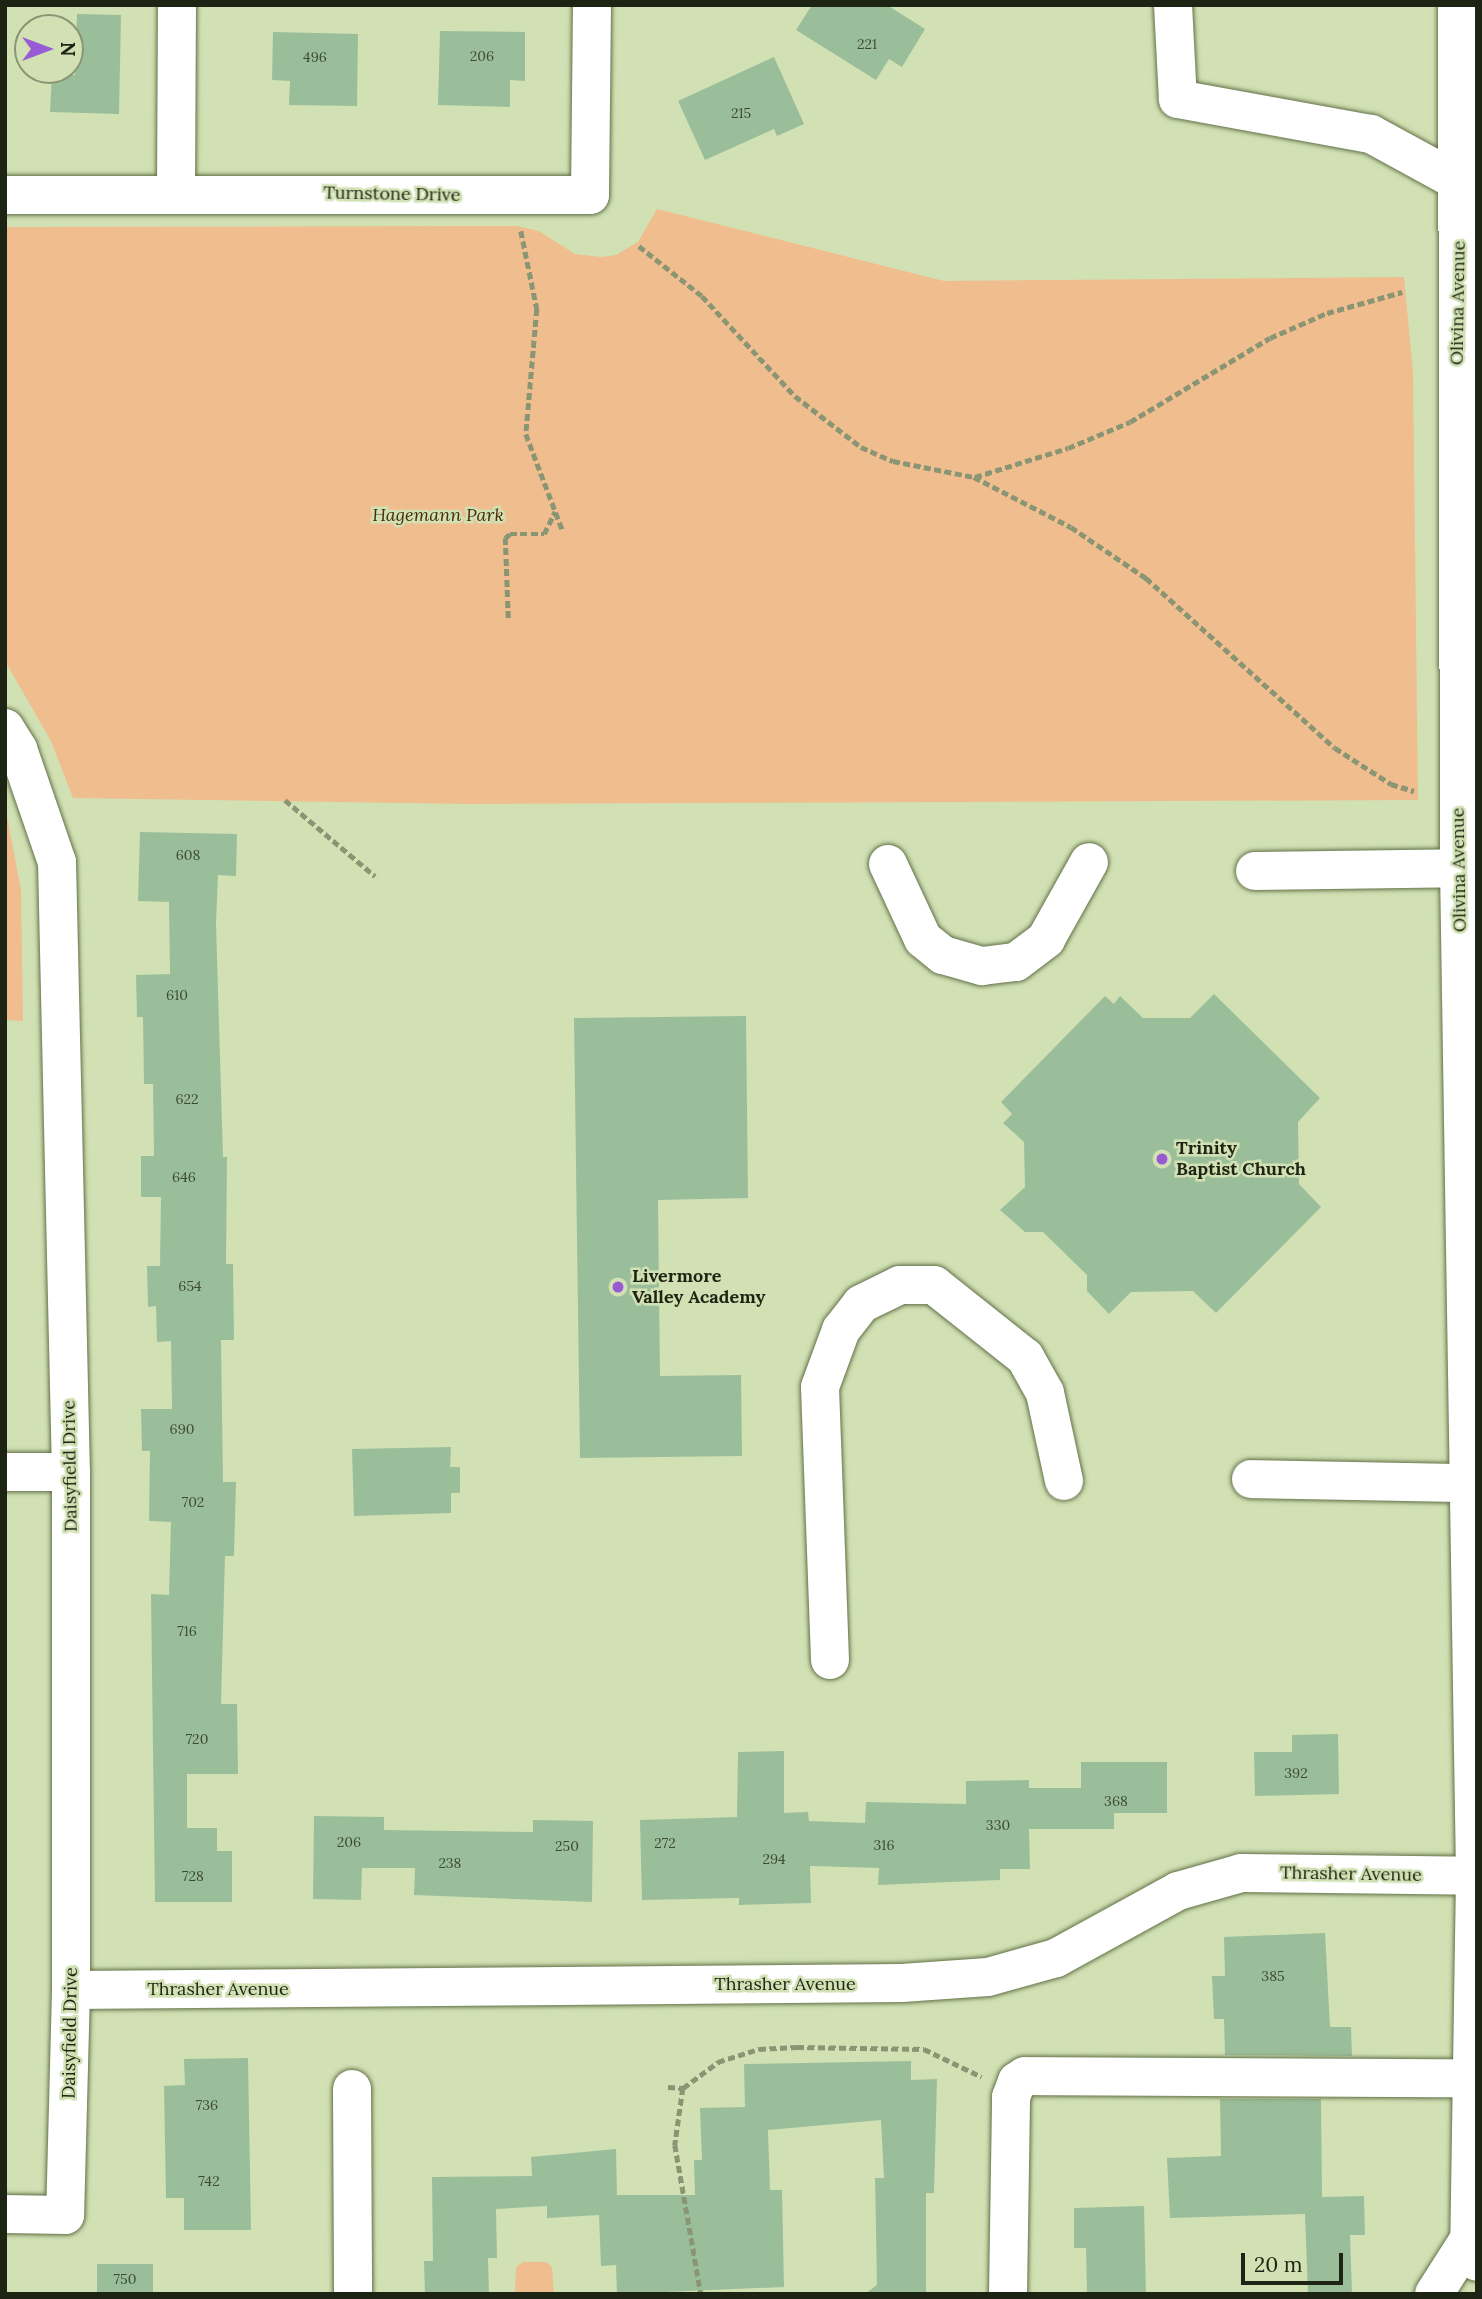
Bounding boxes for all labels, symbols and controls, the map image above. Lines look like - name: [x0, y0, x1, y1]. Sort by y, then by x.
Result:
- north arrow: [14, 14, 84, 84]
- house number: 221: [857, 36, 877, 52]
- text: N: [56, 42, 80, 56]
- house number: 206: [470, 48, 494, 64]
- house number: 496: [303, 49, 327, 65]
- house number: 215: [731, 105, 751, 121]
- street label: Turnstone Drive: [323, 182, 461, 206]
- street label: Olivina Avenue: [1446, 241, 1470, 365]
- park label: Hagemann Park: [372, 504, 504, 526]
- street label: Olivina Avenue: [1447, 808, 1471, 932]
- house number: 608: [176, 847, 200, 863]
- house number: 610: [166, 987, 188, 1003]
- house number: 622: [175, 1091, 199, 1107]
- place label: Trinity Baptist Church: [1176, 1138, 1306, 1180]
- marker: Trinity Baptist Church: [1154, 1151, 1170, 1167]
- house number: 646: [172, 1169, 196, 1185]
- place label: Livermore Valley Academy: [632, 1266, 765, 1308]
- house number: 654: [178, 1278, 202, 1294]
- marker: Livermore Valley Academy: [610, 1279, 626, 1295]
- street label: Daisyfield Drive: [58, 1400, 82, 1532]
- house number: 690: [170, 1421, 194, 1437]
- house number: 702: [182, 1494, 204, 1510]
- house number: 716: [177, 1623, 197, 1639]
- house number: 720: [186, 1731, 208, 1747]
- house number: 392: [1284, 1765, 1308, 1781]
- house number: 368: [1104, 1793, 1128, 1809]
- house number: 330: [986, 1817, 1010, 1833]
- house number: 206: [337, 1834, 361, 1850]
- house number: 272: [654, 1835, 676, 1851]
- house number: 316: [874, 1837, 894, 1853]
- house number: 250: [555, 1838, 579, 1854]
- house number: 294: [762, 1851, 786, 1867]
- house number: 238: [439, 1855, 461, 1871]
- street label: Thrasher Avenue: [1280, 1862, 1422, 1886]
- house number: 728: [182, 1868, 204, 1884]
- street label: Daisyfield Drive: [58, 1967, 82, 2099]
- house number: 385: [1261, 1968, 1285, 1984]
- street label: Thrasher Avenue: [714, 1973, 856, 1995]
- street label: Thrasher Avenue: [147, 1978, 289, 2000]
- house number: 736: [196, 2097, 218, 2113]
- house number: 742: [198, 2173, 220, 2189]
- scale bar: [1244, 2240, 1346, 2284]
- text: 20 m: [1254, 2251, 1303, 2278]
- house number: 750: [114, 2271, 136, 2287]

